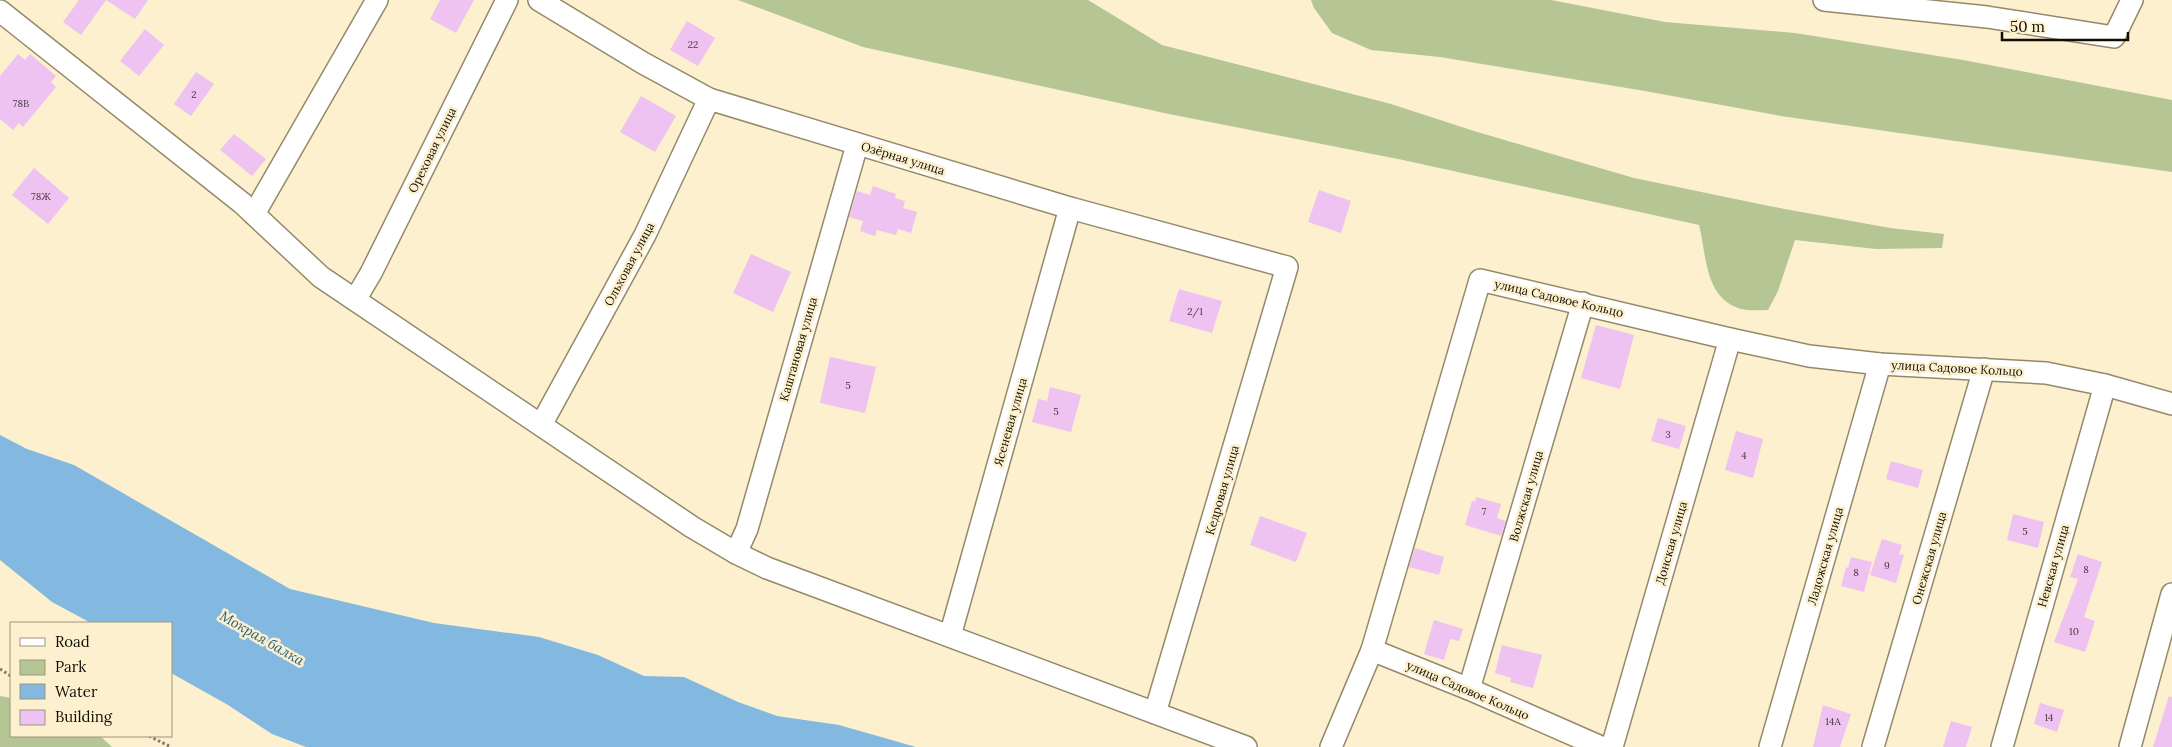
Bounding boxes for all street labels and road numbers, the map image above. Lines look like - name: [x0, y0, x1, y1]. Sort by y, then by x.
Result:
- street label: Ореховая улица: [405, 105, 459, 195]
- street label: Озёрная улица: [859, 138, 947, 178]
- street label: Ольховая улица: [601, 220, 657, 308]
- street label: улица Садовое Кольцо: [1493, 276, 1625, 320]
- street label: Каштановая улица: [776, 295, 820, 403]
- street label: улица Садовое Кольцо: [1891, 357, 2023, 379]
- street label: Ясеневая улица: [990, 376, 1030, 468]
- street label: Кедровая улица: [1202, 444, 1242, 536]
- street label: Волжская улица: [1506, 449, 1546, 543]
- street label: Донская улица: [1652, 500, 1690, 586]
- street label: Ладожская улица: [1804, 505, 1846, 607]
- street label: Онежская улица: [1909, 510, 1949, 606]
- street label: Невская улица: [2034, 523, 2072, 609]
- street label: улица Садовое Кольцо: [1404, 657, 1532, 723]

